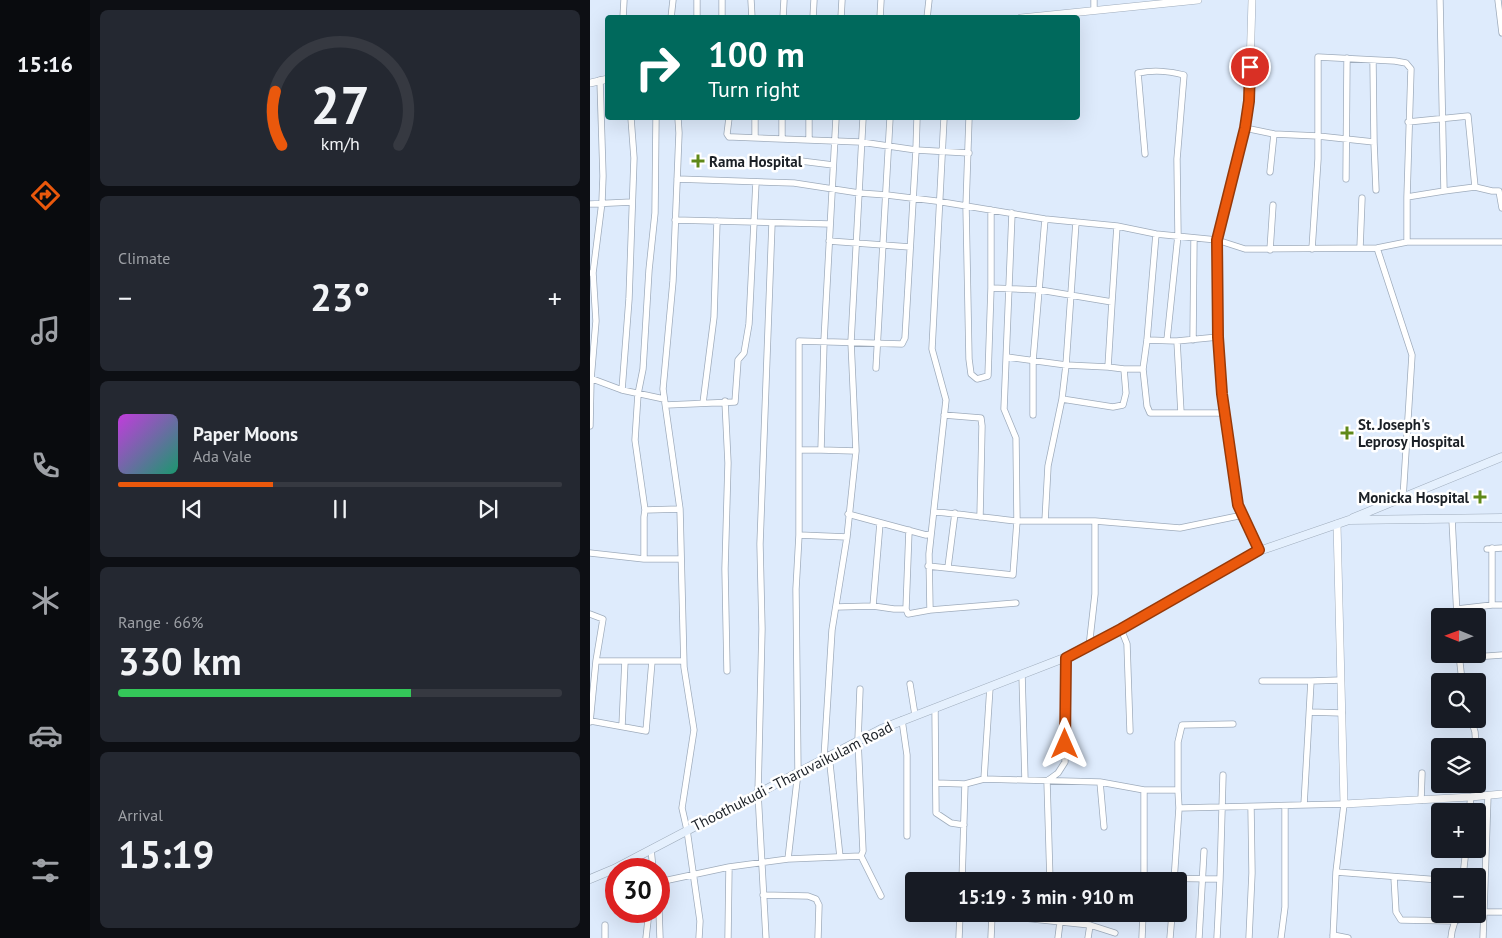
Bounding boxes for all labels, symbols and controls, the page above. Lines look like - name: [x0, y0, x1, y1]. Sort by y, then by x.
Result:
- text: 100 m: [708, 31, 805, 77]
- icon: right: [625, 35, 690, 100]
- pin: [1229, 46, 1271, 88]
- text: 15:16: [17, 50, 73, 78]
- icon: arrive: [1236, 53, 1264, 81]
- text: 27: [311, 71, 369, 138]
- text: Turn right: [708, 75, 800, 103]
- text: km/h: [320, 132, 360, 155]
- place label: Rama Hospital: [709, 152, 803, 171]
- marker: Rama Hospital: [691, 154, 705, 168]
- icon: directions: [28, 178, 63, 213]
- text: Climate: [118, 248, 170, 268]
- text: 23°: [310, 272, 370, 321]
- text: −: [118, 279, 132, 316]
- text: +: [548, 279, 562, 316]
- icon: music: [28, 313, 63, 348]
- place label: St. Joseph's Leprosy Hospital: [1358, 415, 1465, 451]
- text: Paper Moons: [193, 422, 298, 446]
- marker: St. Joseph's Leprosy Hospital: [1340, 426, 1354, 440]
- text: Ada Vale: [193, 446, 252, 466]
- icon: phone: [28, 448, 63, 483]
- place label: Monicka Hospital: [1358, 488, 1470, 507]
- marker: Monicka Hospital: [1473, 490, 1487, 504]
- icon: previous: [178, 495, 206, 523]
- icon: pause: [326, 495, 354, 523]
- icon: next: [474, 495, 502, 523]
- icon: climate: [28, 583, 63, 618]
- north arrow: [1431, 608, 1486, 662]
- map controls: [1431, 608, 1486, 923]
- text: Range · 66%: [118, 612, 203, 632]
- text: 330 km: [118, 636, 242, 685]
- button: search: [1431, 673, 1486, 728]
- street label: Thoothukudi - Tharuvaikulam Road: [688, 717, 896, 835]
- position arrow: [1038, 717, 1090, 769]
- icon: car: [28, 718, 63, 753]
- button: layers: [1431, 738, 1486, 793]
- button: +: [1431, 803, 1486, 858]
- text: Arrival: [118, 805, 163, 825]
- text: 15:19: [118, 829, 214, 878]
- icon: filters: [28, 853, 63, 888]
- speed limit sign: 30: [605, 858, 670, 923]
- button: −: [1431, 868, 1486, 923]
- text: 15:19 · 3 min · 910 m: [958, 885, 1134, 909]

